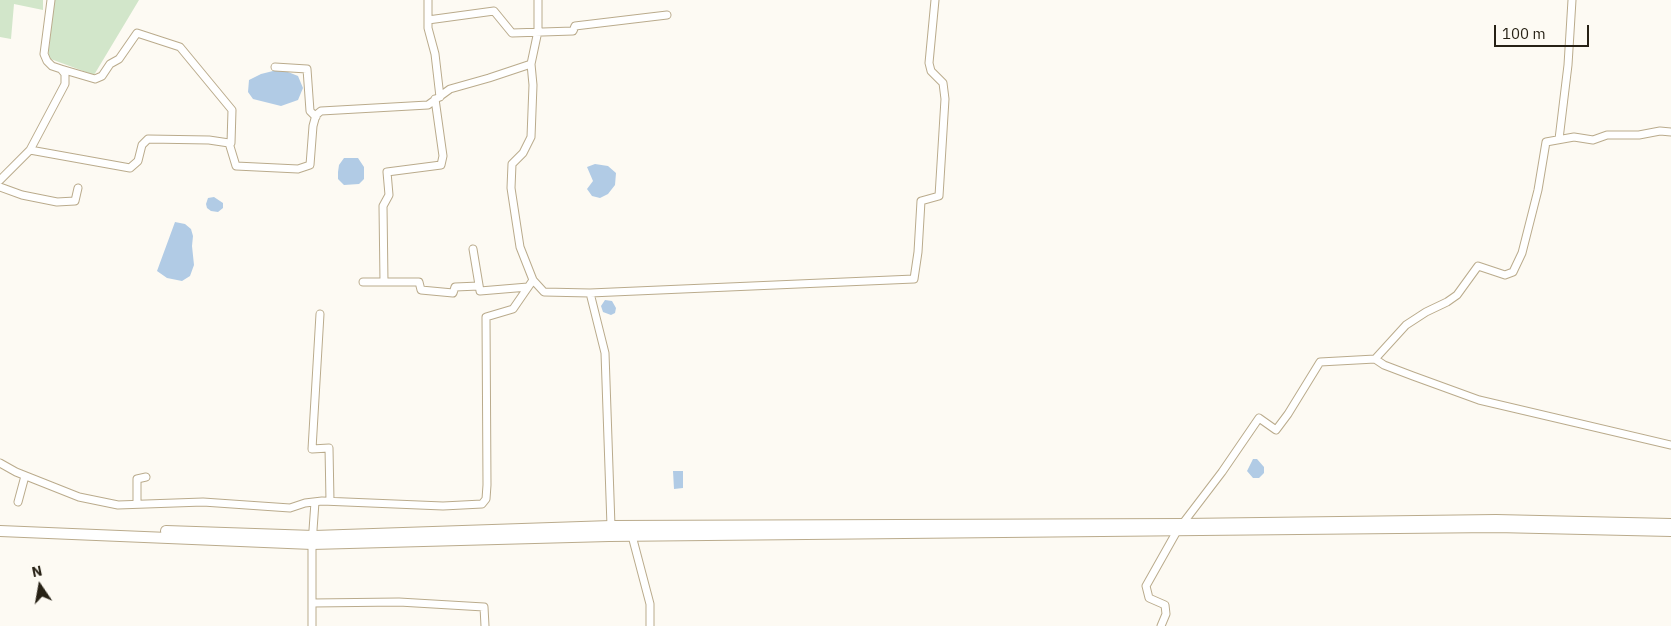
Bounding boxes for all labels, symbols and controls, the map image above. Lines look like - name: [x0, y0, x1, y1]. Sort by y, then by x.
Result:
- scale bar: [1496, 15, 1591, 47]
- text: 100 m: [1502, 24, 1546, 43]
- north arrow: [15, 561, 65, 611]
- text: N: [30, 561, 44, 581]

